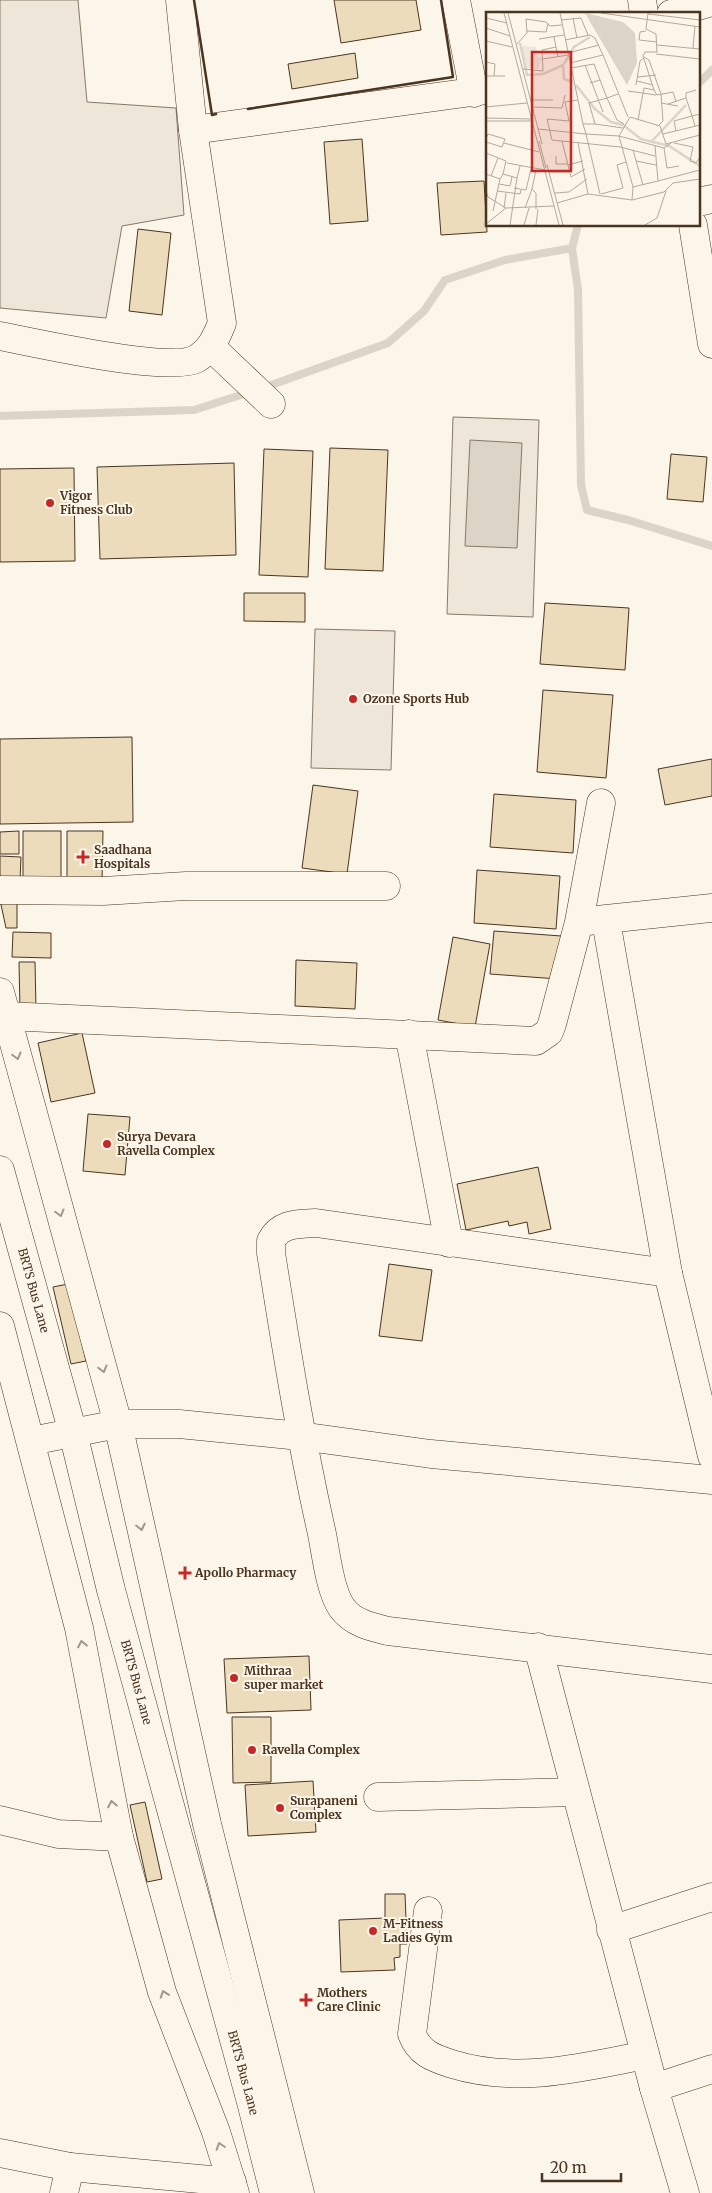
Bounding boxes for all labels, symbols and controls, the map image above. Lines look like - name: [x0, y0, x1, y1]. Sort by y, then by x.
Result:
- inset map: [486, 12, 700, 226]
- place label: Vigor Fitness Club: [59, 488, 133, 517]
- marker: Vigor Fitness Club: [44, 497, 56, 509]
- place label: Ozone Sports Hub: [363, 691, 469, 706]
- marker: Ozone Sports Hub: [347, 693, 359, 705]
- place label: Saadhana Hospitals: [94, 842, 152, 871]
- marker: Saadhana Hospitals: [76, 850, 90, 864]
- one-way arrow: [12, 1051, 22, 1059]
- place label: Surya Devara Ravella Complex: [117, 1129, 215, 1158]
- marker: Surya Devara Ravella Complex: [101, 1138, 113, 1150]
- one-way arrow: [54, 1208, 65, 1217]
- street label: BRTS Bus Lane: [15, 1246, 53, 1334]
- one-way arrow: [97, 1365, 108, 1374]
- one-way arrow: [135, 1523, 146, 1532]
- place label: Apollo Pharmacy: [194, 1565, 297, 1580]
- marker: Apollo Pharmacy: [179, 1567, 191, 1579]
- street label: BRTS Bus Lane: [118, 1638, 155, 1726]
- one-way arrow: [78, 1640, 88, 1648]
- place label: Mithraa super market: [244, 1663, 324, 1692]
- marker: Mithraa super market: [228, 1672, 240, 1684]
- place label: Ravella Complex: [262, 1742, 360, 1757]
- marker: Ravella Complex: [246, 1744, 258, 1756]
- place label: Surapaneni Complex: [290, 1793, 358, 1822]
- one-way arrow: [108, 1799, 118, 1808]
- marker: Surapaneni Complex: [274, 1802, 286, 1814]
- place label: M-Fitness Ladies Gym: [383, 1916, 453, 1945]
- marker: M-Fitness Ladies Gym: [367, 1925, 379, 1937]
- place label: Mothers Care Clinic: [317, 1985, 381, 2014]
- one-way arrow: [159, 1990, 169, 1999]
- marker: Mothers Care Clinic: [299, 1993, 313, 2007]
- street label: BRTS Bus Lane: [225, 2029, 262, 2117]
- one-way arrow: [216, 2143, 226, 2151]
- scale bar: [542, 2150, 621, 2182]
- text: 20 m: [550, 2158, 587, 2177]

